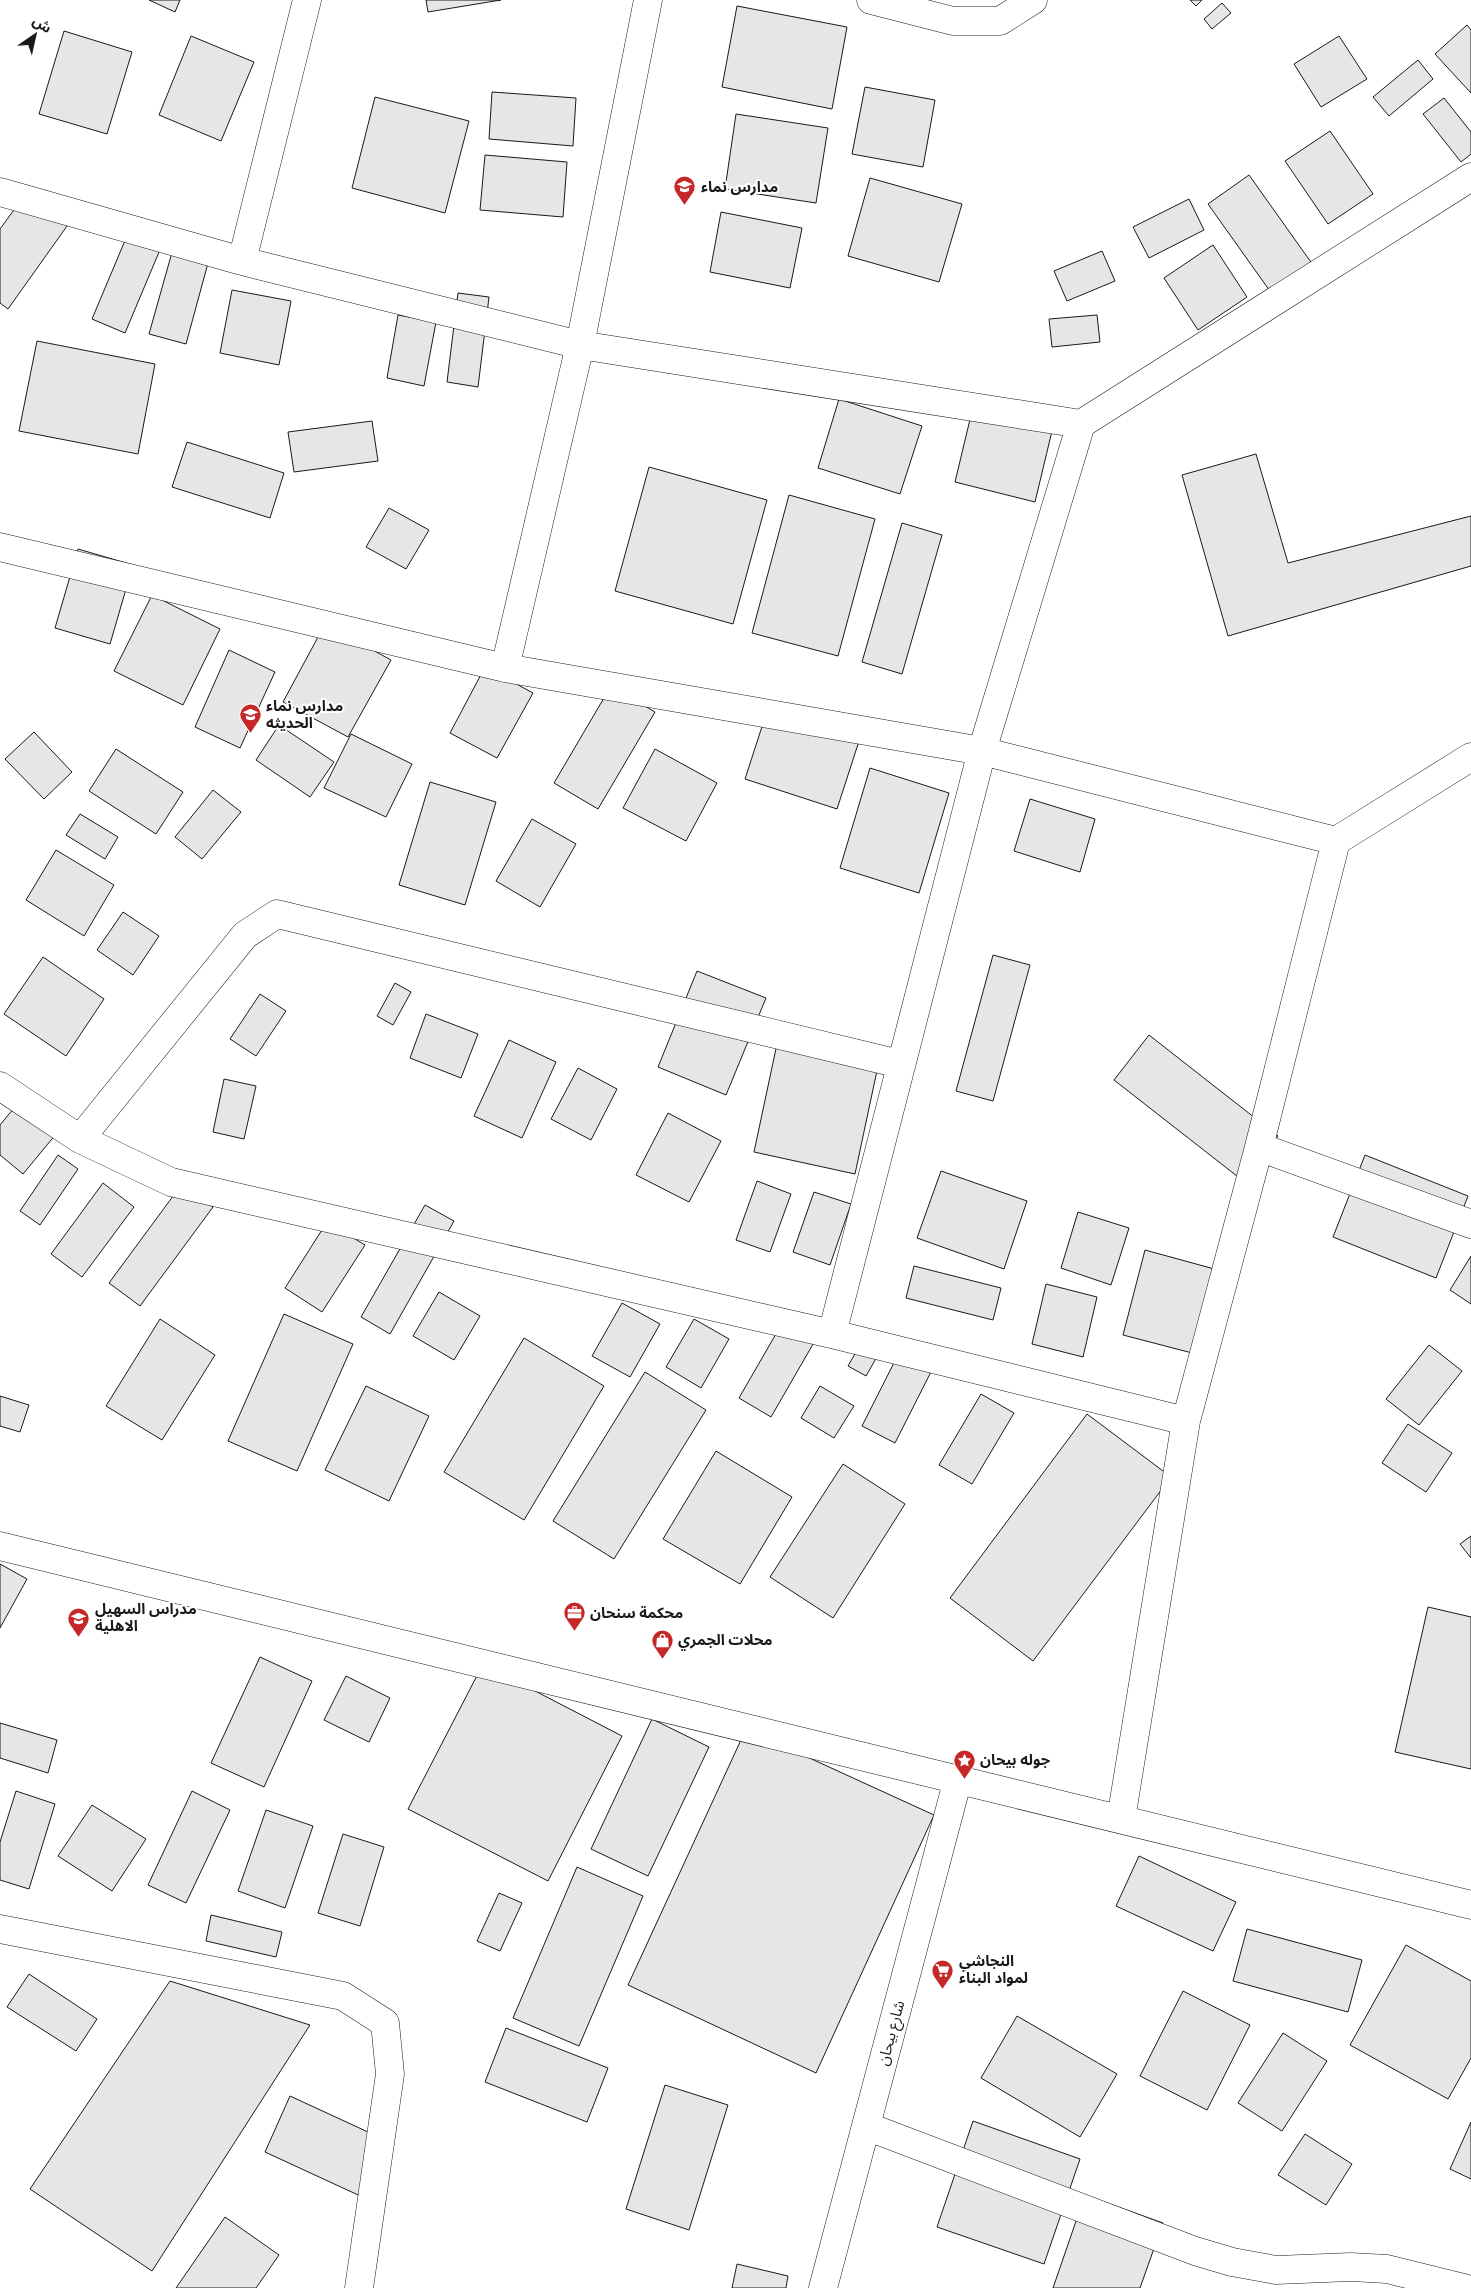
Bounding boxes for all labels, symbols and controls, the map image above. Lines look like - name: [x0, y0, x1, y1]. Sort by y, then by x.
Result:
- north arrow: [10, 10, 60, 60]
- text: ش: [30, 12, 55, 36]
- school or university icon: مدارس نماء: [673, 175, 697, 206]
- place label: مدارس نماء: [701, 178, 778, 196]
- place label: مدارس نماء الحديثه: [266, 697, 343, 731]
- school or university icon: مدارس نماء الحديثه: [238, 703, 262, 734]
- place label: مدراس السهيل الاهلية: [95, 1600, 197, 1634]
- office icon: محكمة سنحان: [562, 1601, 586, 1632]
- place label: محكمة سنحان: [590, 1604, 683, 1621]
- school or university icon: مدراس السهيل الاهلية: [67, 1606, 91, 1637]
- shop icon: محلات الجمري: [650, 1628, 674, 1659]
- place label: محلات الجمري: [678, 1631, 772, 1651]
- place icon: جوله بيحان: [952, 1748, 976, 1779]
- place label: جوله بيحان: [980, 1751, 1051, 1769]
- place label: النجاشي لمواد البناء: [959, 1952, 1028, 1987]
- supermarket icon: النجاشي لمواد البناء: [931, 1958, 955, 1989]
- street label: شارع بيحان: [874, 1998, 911, 2068]

